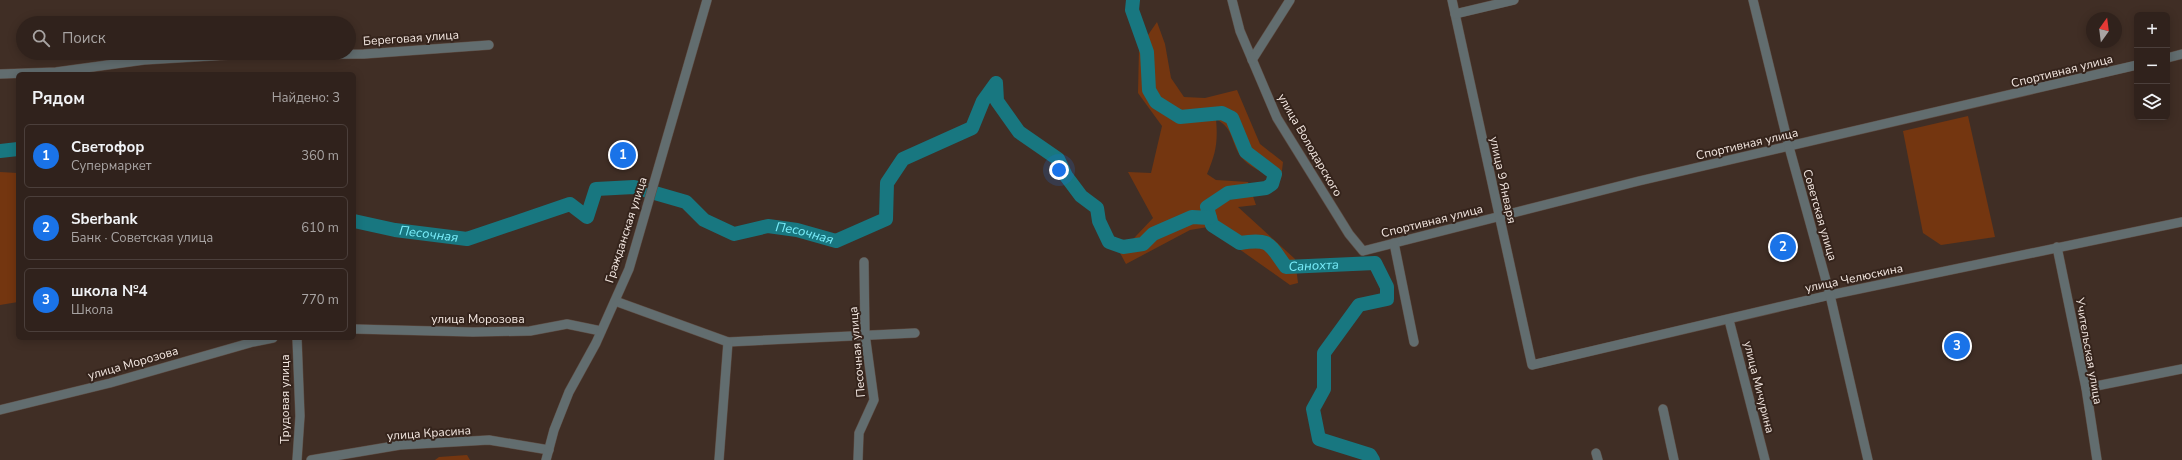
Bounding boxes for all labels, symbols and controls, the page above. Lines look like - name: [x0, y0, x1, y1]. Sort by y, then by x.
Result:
- north arrow: [2086, 12, 2122, 48]
- map controls: [2134, 12, 2170, 120]
- button: +: [2134, 12, 2170, 48]
- search box: [16, 16, 356, 60]
- icon: search: [30, 27, 52, 49]
- street label: Береговая улица: [363, 27, 459, 49]
- text: Поиск: [62, 28, 106, 48]
- button: −: [2134, 48, 2170, 84]
- street label: Спортивная улица: [2009, 51, 2115, 91]
- button: layers: [2134, 84, 2170, 120]
- text: Рядом: [32, 87, 85, 110]
- text: Найдено: 3: [272, 89, 340, 107]
- street label: улица Володарского: [1274, 91, 1346, 200]
- street label: Спортивная улица: [1694, 124, 1800, 164]
- street label: улица 9 Января: [1486, 135, 1520, 225]
- text: Светофор: [71, 137, 145, 157]
- pin: 1: [610, 140, 636, 170]
- text: 1: [42, 147, 50, 165]
- text: 360 m: [301, 147, 339, 165]
- text: Супермаркет: [71, 157, 152, 175]
- your location: [1049, 160, 1069, 180]
- street label: Советская улица: [1799, 167, 1841, 263]
- street label: Гражданская улица: [601, 175, 651, 285]
- street label: Спортивная улица: [1379, 201, 1485, 241]
- text: Sberbank: [71, 209, 138, 229]
- water label: Песочная: [774, 218, 836, 249]
- text: 2: [42, 219, 50, 237]
- text: 610 m: [301, 219, 339, 237]
- water label: Песочная: [398, 222, 459, 247]
- text: Банк · Советская улица: [71, 229, 213, 247]
- pin: 2: [1770, 232, 1796, 262]
- water label: Санохта: [1288, 256, 1339, 276]
- street label: улица Челюскина: [1804, 260, 1904, 296]
- text: школа №4: [71, 281, 148, 301]
- text: 3: [42, 291, 50, 309]
- text: 770 m: [301, 291, 339, 309]
- street label: Учительская улица: [2072, 295, 2106, 406]
- text: Школа: [71, 301, 113, 319]
- street label: Песочная улица: [845, 306, 869, 398]
- street label: улица Морозова: [431, 311, 525, 327]
- pin: 3: [1944, 331, 1970, 361]
- street label: улица Мичурина: [1740, 339, 1778, 435]
- street label: улица Морозова: [86, 342, 180, 384]
- street label: Трудовая улица: [277, 354, 293, 444]
- street label: улица Красина: [387, 422, 471, 444]

